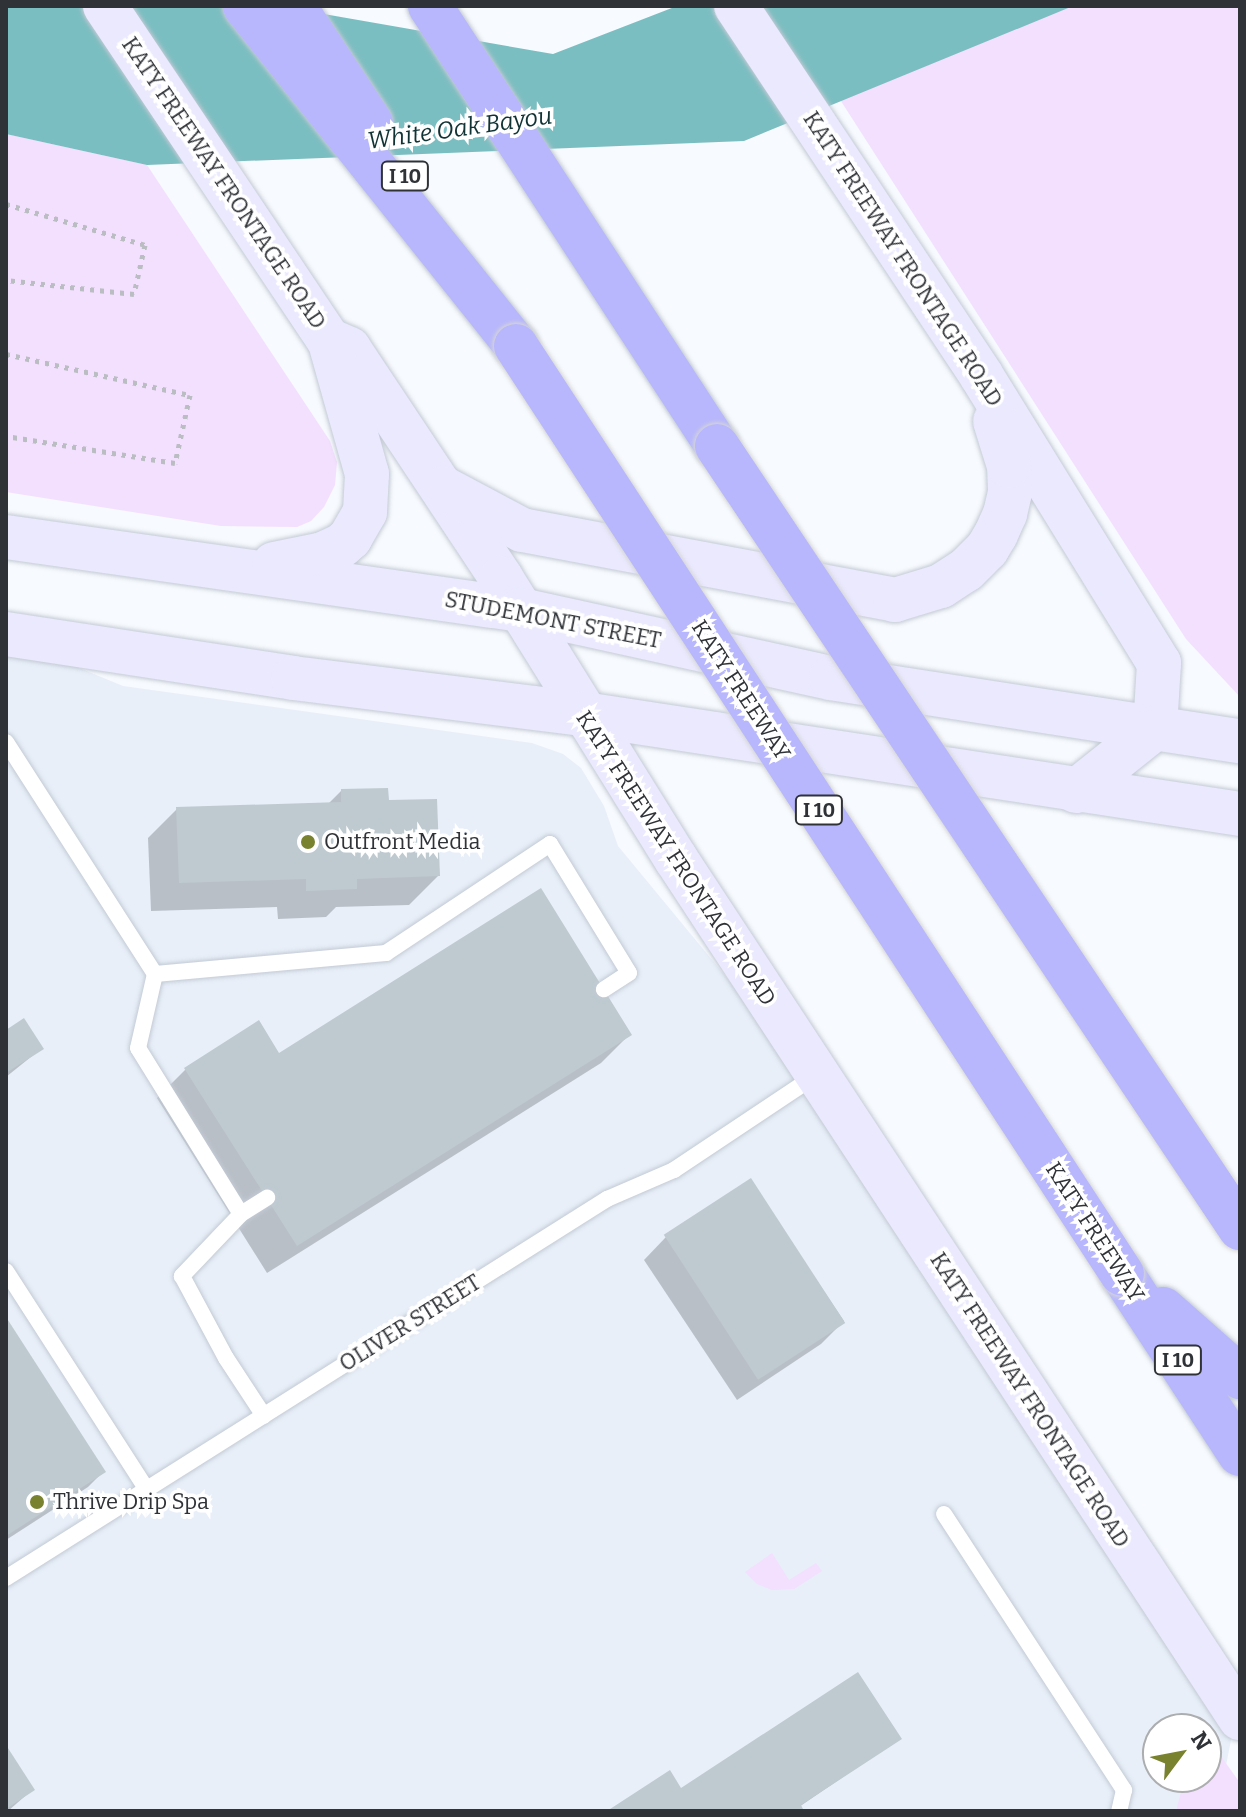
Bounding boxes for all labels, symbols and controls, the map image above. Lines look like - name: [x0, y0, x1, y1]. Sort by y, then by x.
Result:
- street label: KATY FREEWAY FRONTAGE ROAD: [116, 32, 332, 334]
- water label: White Oak Bayou: [366, 102, 554, 156]
- street label: KATY FREEWAY FRONTAGE ROAD: [798, 107, 1008, 411]
- road number: I 10: [379, 160, 431, 192]
- street label: STUDEMONT STREET: [443, 586, 663, 654]
- street label: KATY FREEWAY: [686, 615, 796, 765]
- street label: KATY FREEWAY FRONTAGE ROAD: [571, 706, 781, 1010]
- road number: I 10: [793, 794, 845, 826]
- place label: Outfront Media: [324, 829, 480, 855]
- marker: Outfront Media: [299, 833, 317, 851]
- street label: KATY FREEWAY: [1040, 1157, 1150, 1307]
- street label: KATY FREEWAY FRONTAGE ROAD: [925, 1248, 1135, 1552]
- street label: OLIVER STREET: [334, 1269, 486, 1377]
- road number: I 10: [1152, 1344, 1204, 1376]
- place label: Thrive Drip Spa: [53, 1489, 209, 1515]
- marker: Thrive Drip Spa: [28, 1493, 46, 1511]
- north arrow: [1142, 1713, 1222, 1793]
- text: N: [1185, 1727, 1217, 1755]

